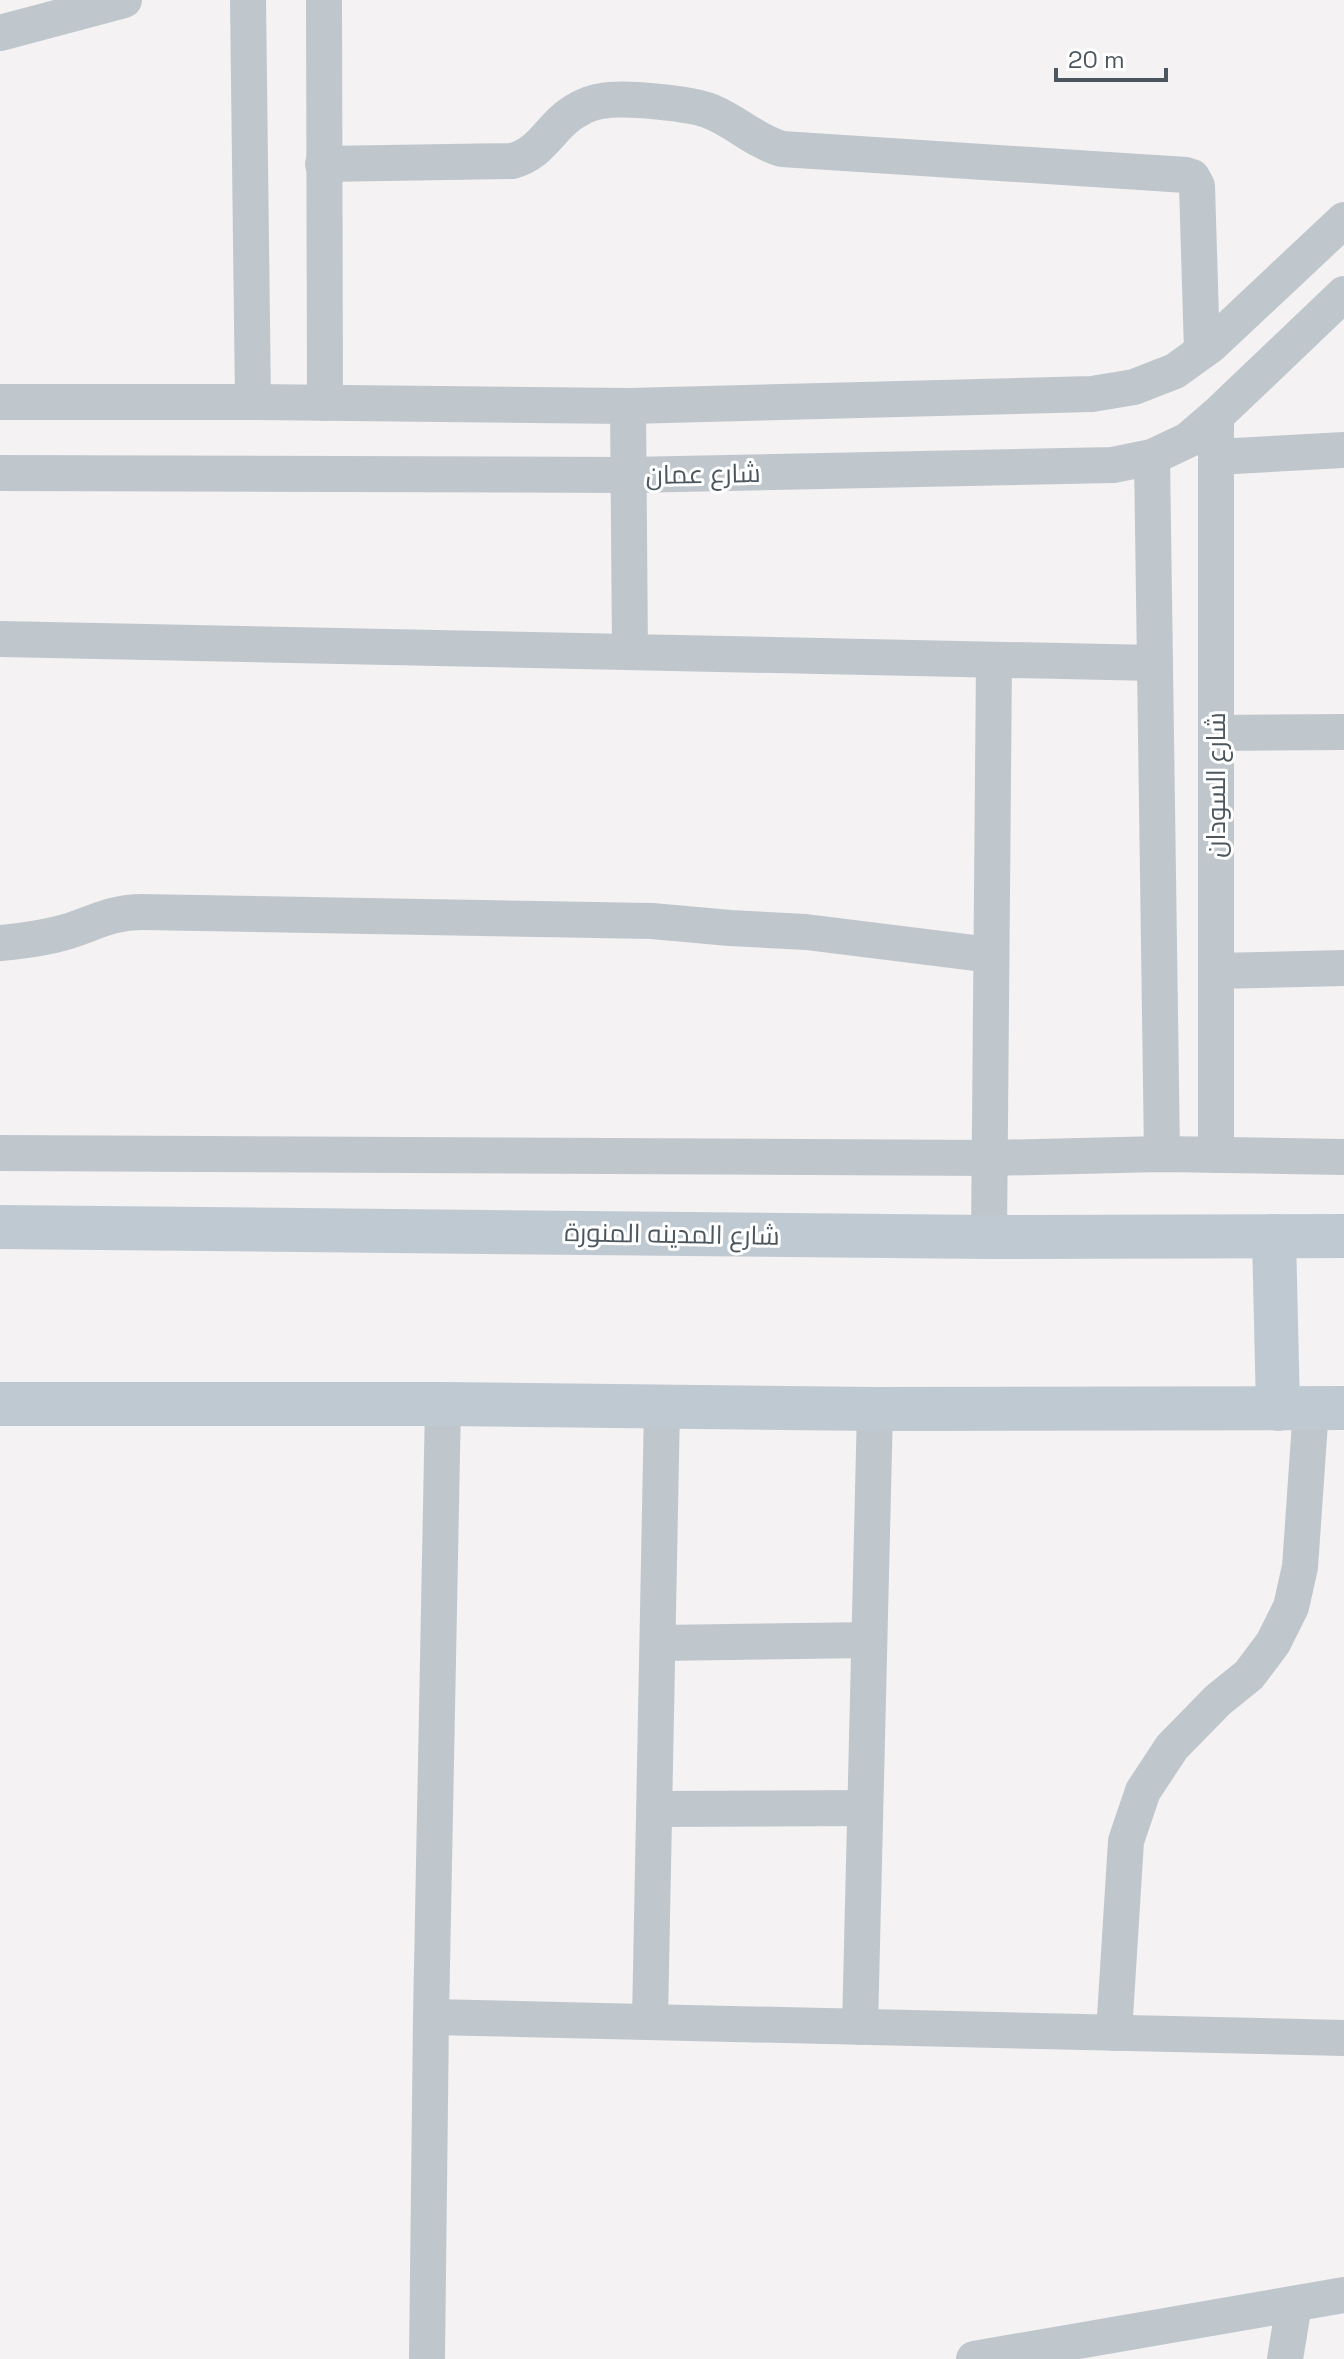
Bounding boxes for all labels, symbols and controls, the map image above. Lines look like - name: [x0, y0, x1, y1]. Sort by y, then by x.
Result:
- scale bar: [1056, 32, 1166, 82]
- text: 20 m: [1068, 44, 1125, 75]
- street label: شارع عمان: [645, 456, 761, 492]
- street label: شارع السودان: [1199, 712, 1233, 858]
- street label: شارع المدينه المنورة: [564, 1215, 780, 1253]

